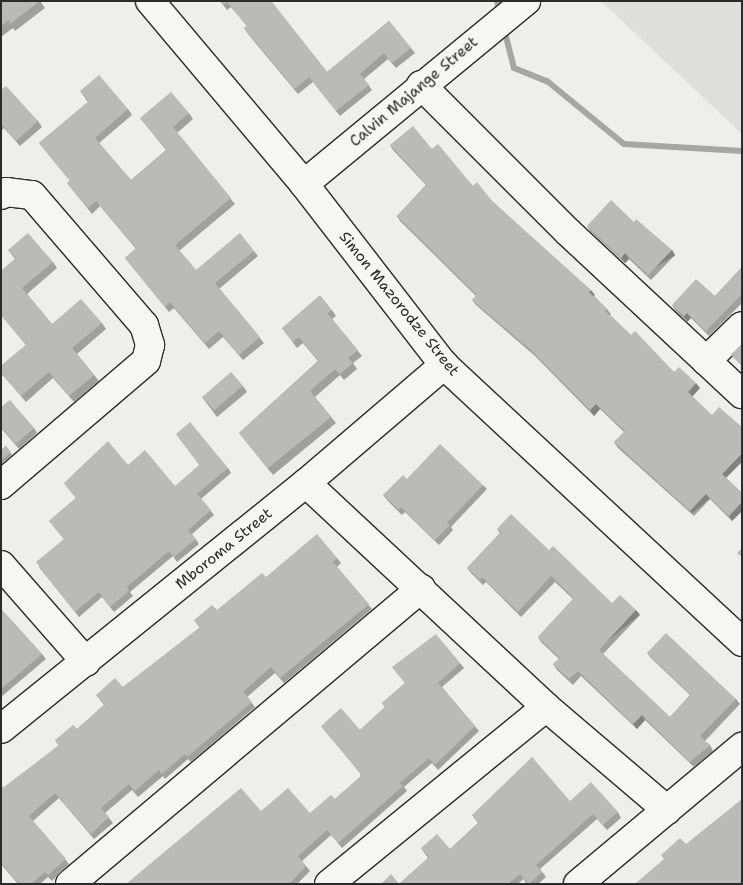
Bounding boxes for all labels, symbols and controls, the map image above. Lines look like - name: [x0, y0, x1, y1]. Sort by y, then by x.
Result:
- street label: Calvin Majange Street: [346, 33, 482, 151]
- street label: Simon Mazorodze Street: [335, 228, 463, 380]
- street label: Mboroma Street: [172, 505, 276, 593]

